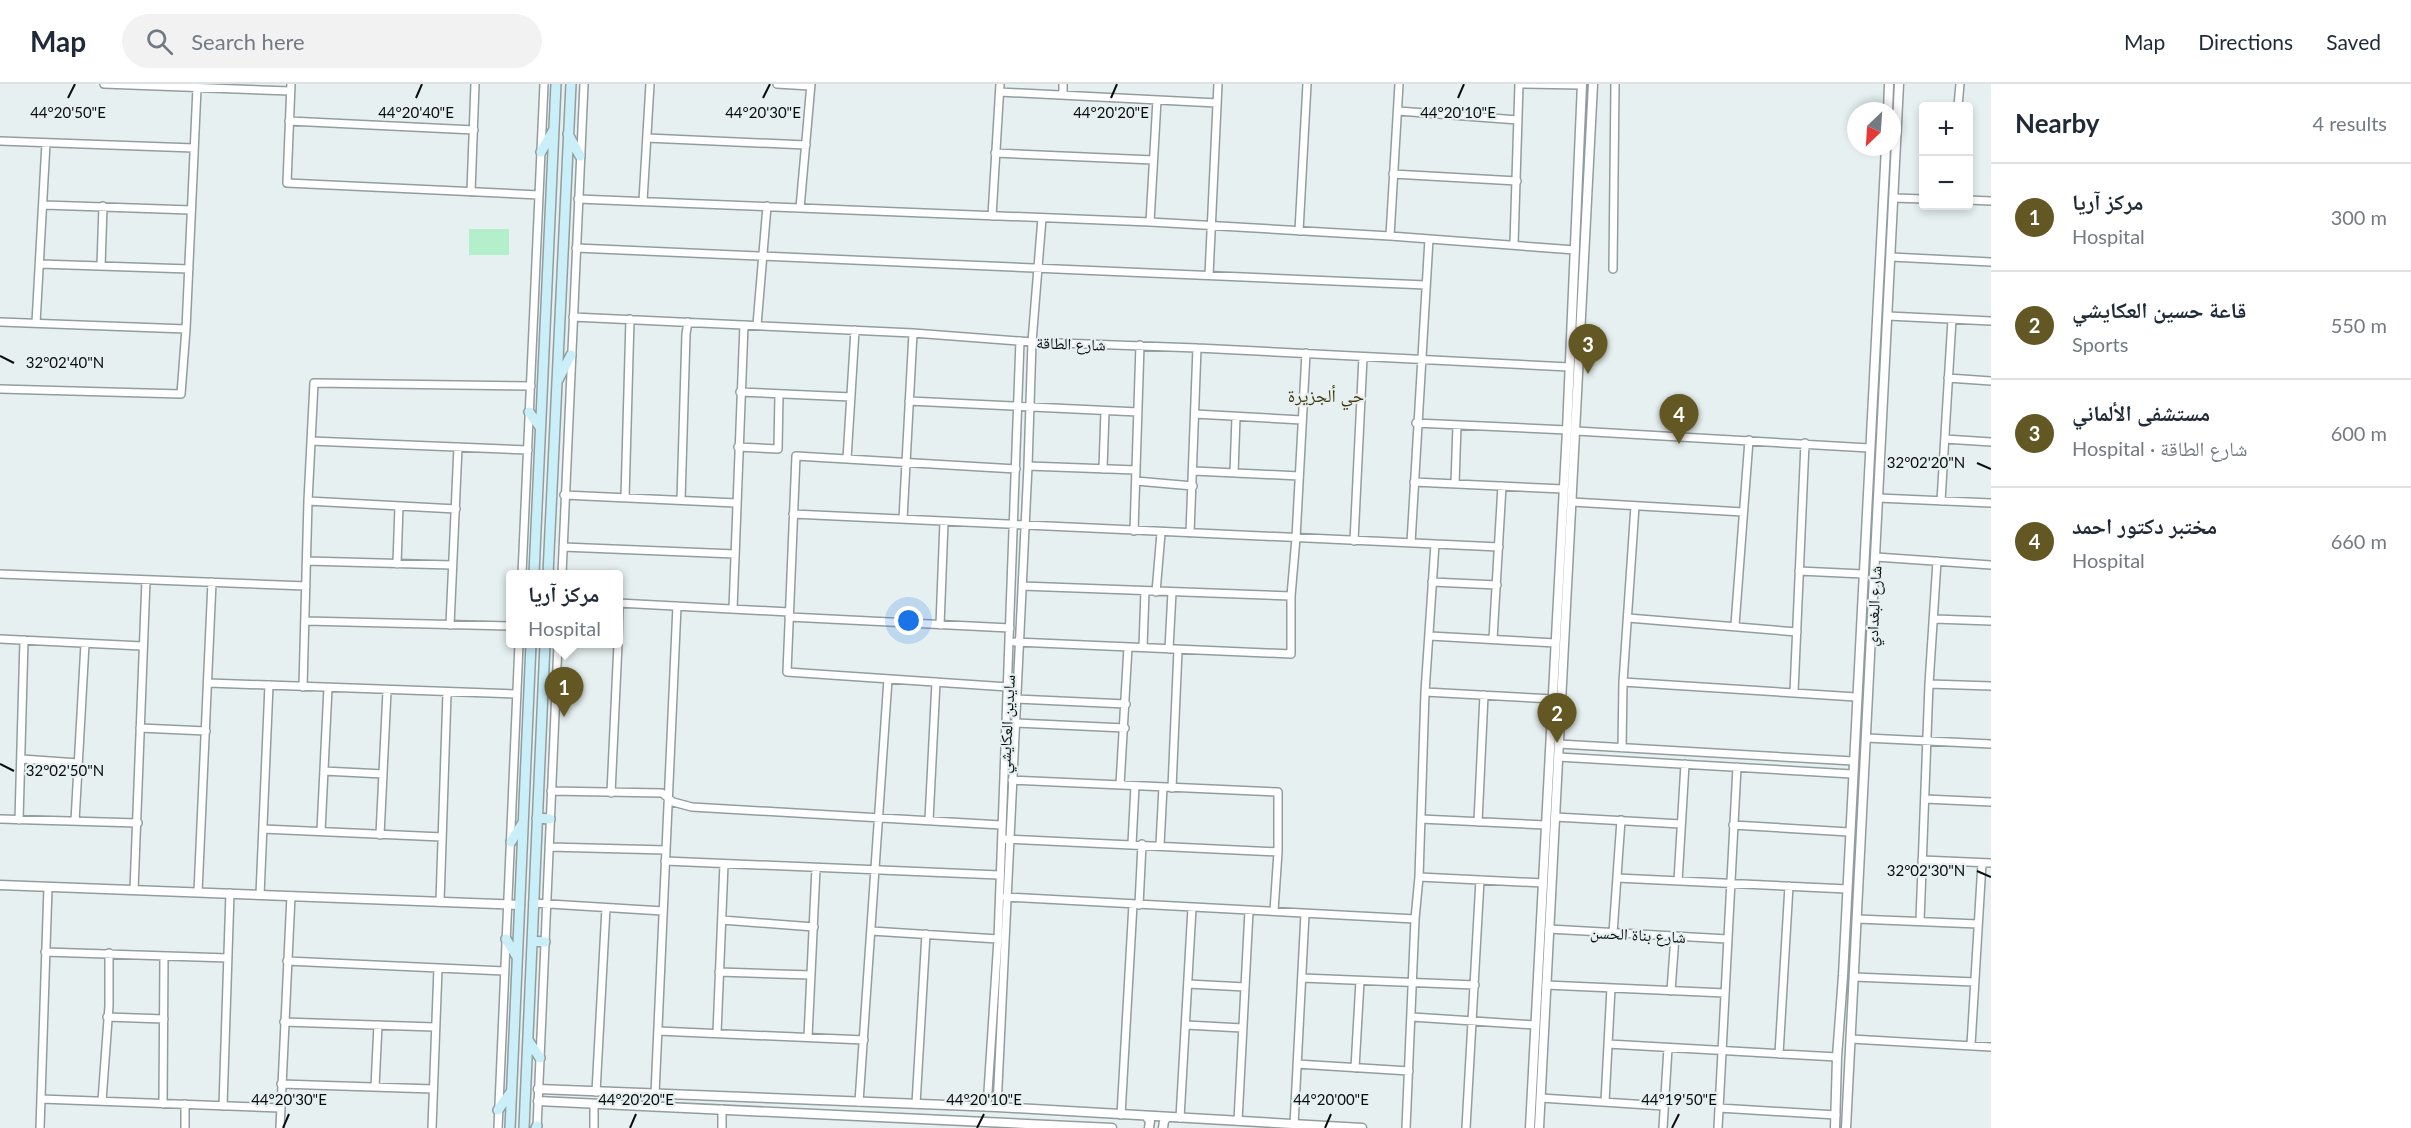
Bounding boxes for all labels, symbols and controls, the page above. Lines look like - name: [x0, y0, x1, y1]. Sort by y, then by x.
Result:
- search box: [122, 14, 542, 68]
- text: Map: [30, 24, 86, 58]
- icon: search: [143, 25, 176, 58]
- text: Search here: [191, 28, 305, 55]
- text: Map: [2124, 29, 2165, 54]
- text: Directions: [2198, 29, 2293, 54]
- text: Saved: [2326, 29, 2381, 54]
- north arrow: [1847, 102, 1901, 156]
- map controls: [1919, 102, 1973, 210]
- button: +: [1919, 102, 1973, 156]
- text: 44°20'50"E: [30, 103, 106, 121]
- text: 44°20'40"E: [378, 103, 454, 121]
- text: 44°20'30"E: [725, 103, 801, 121]
- text: 44°20'20"E: [1073, 103, 1149, 121]
- text: 44°20'10"E: [1420, 103, 1496, 121]
- text: Nearby: [2015, 107, 2100, 139]
- text: 4 results: [2312, 111, 2387, 135]
- button: −: [1919, 156, 1973, 210]
- text: مركز آريا: [2072, 188, 2143, 215]
- text: 1: [2029, 205, 2040, 229]
- text: 300 m: [2331, 205, 2387, 229]
- text: Hospital: [2072, 224, 2145, 248]
- text: قاعة حسين العكايشي: [2072, 296, 2246, 323]
- text: 2: [2029, 313, 2040, 337]
- text: 550 m: [2331, 313, 2387, 337]
- pin: 3: [1568, 324, 1608, 374]
- street label: شارع الطاقة: [1036, 332, 1106, 356]
- text: Sports: [2072, 332, 2128, 356]
- text: 32°02'40"N: [26, 353, 104, 371]
- district label: حي ألجزيرة: [1288, 384, 1364, 411]
- pin: 4: [1660, 394, 1698, 444]
- text: مستشفى الألماني: [2072, 399, 2210, 426]
- text: 3: [2029, 421, 2040, 445]
- text: 600 m: [2331, 421, 2387, 445]
- text: Hospital · شارع الطاقة: [2072, 436, 2247, 460]
- text: 32°02'20"N: [1887, 453, 1965, 471]
- text: مختبر دكتور احمد: [2072, 512, 2217, 539]
- text: 4: [2029, 529, 2040, 553]
- text: 660 m: [2331, 529, 2387, 553]
- text: Hospital: [2072, 548, 2145, 572]
- street label: شارع البغدادي: [1861, 565, 1889, 647]
- popup: [506, 570, 623, 648]
- text: مركز آريا: [528, 580, 599, 607]
- your location: [894, 606, 923, 635]
- text: Hospital: [528, 616, 601, 640]
- pin: 1: [544, 668, 584, 717]
- street label: سايدين العكايشي: [994, 674, 1022, 774]
- pin: 2: [1538, 694, 1576, 743]
- text: 32°02'50"N: [26, 761, 104, 779]
- text: 32°02'30"N: [1887, 861, 1965, 879]
- street label: شارع بناة الحسن: [1589, 922, 1686, 948]
- text: 44°20'30"E: [251, 1090, 327, 1108]
- text: 44°20'20"E: [598, 1090, 674, 1108]
- text: 44°20'10"E: [946, 1090, 1022, 1108]
- text: 44°20'00"E: [1293, 1090, 1369, 1108]
- text: 44°19'50"E: [1641, 1090, 1717, 1108]

